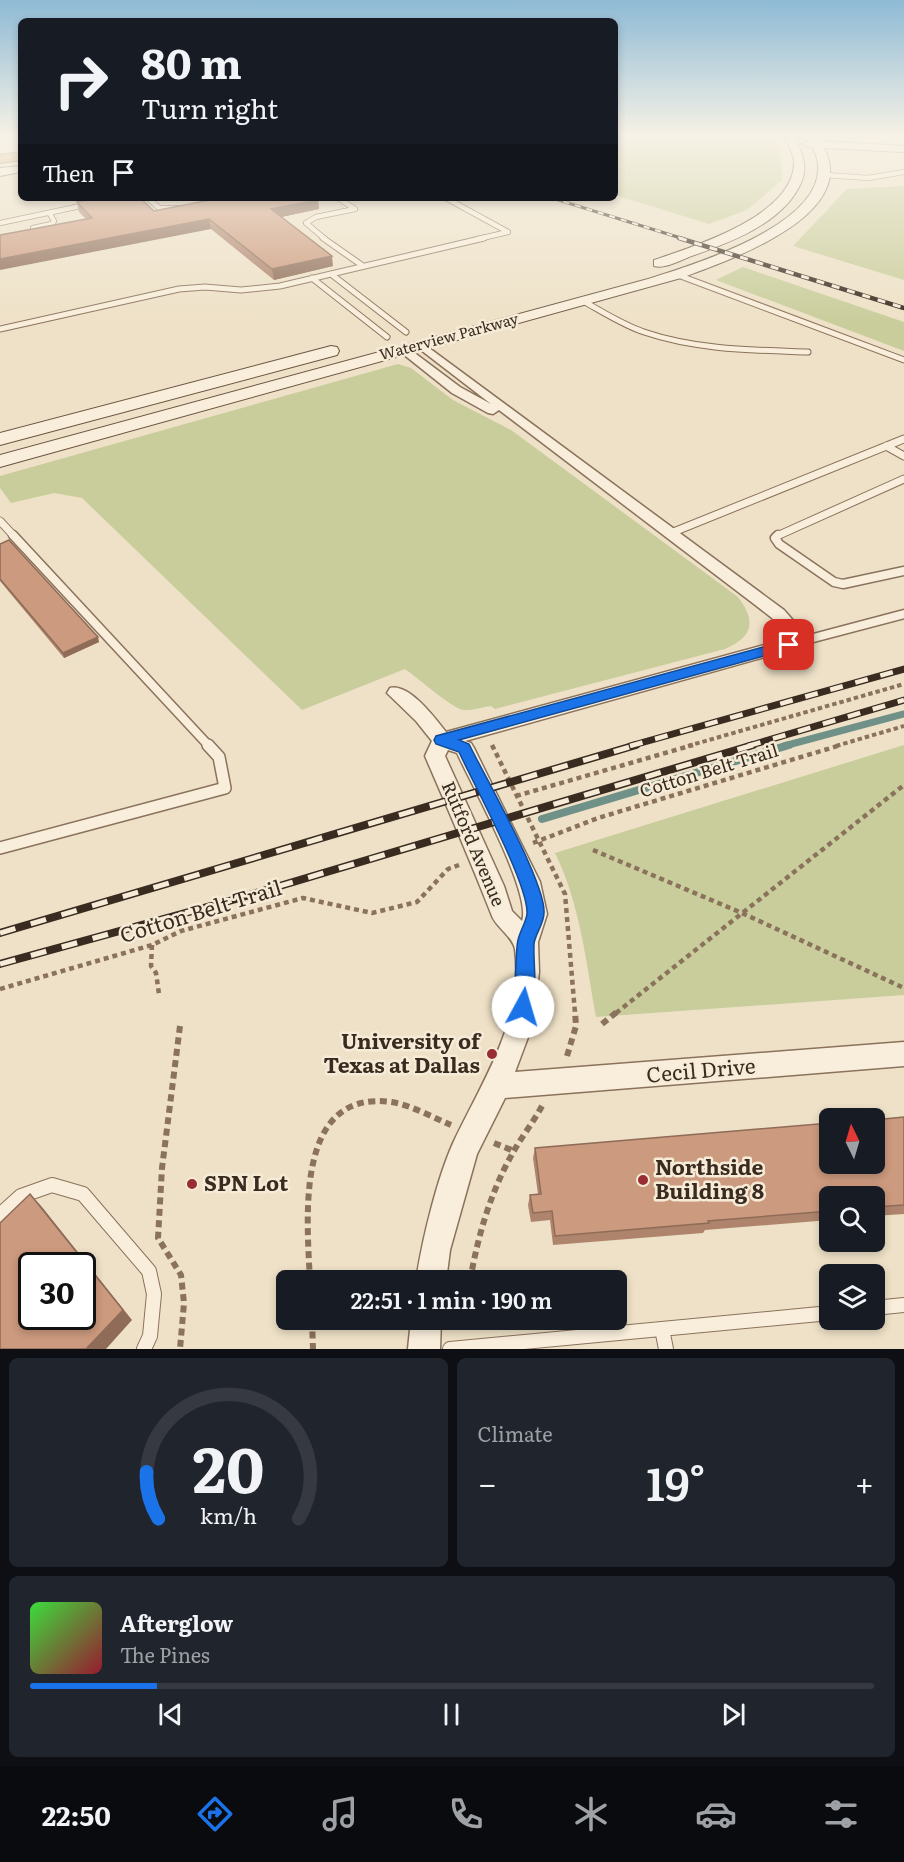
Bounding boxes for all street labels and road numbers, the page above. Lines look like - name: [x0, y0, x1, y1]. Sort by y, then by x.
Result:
- street label: Waterview Parkway: [376, 306, 521, 365]
- street label: Cotton Belt Trail: [636, 736, 781, 804]
- street label: Rutford Avenue: [436, 777, 513, 910]
- street label: Cotton Belt Trail: [115, 870, 285, 949]
- street label: Cecil Drive: [645, 1048, 757, 1089]

